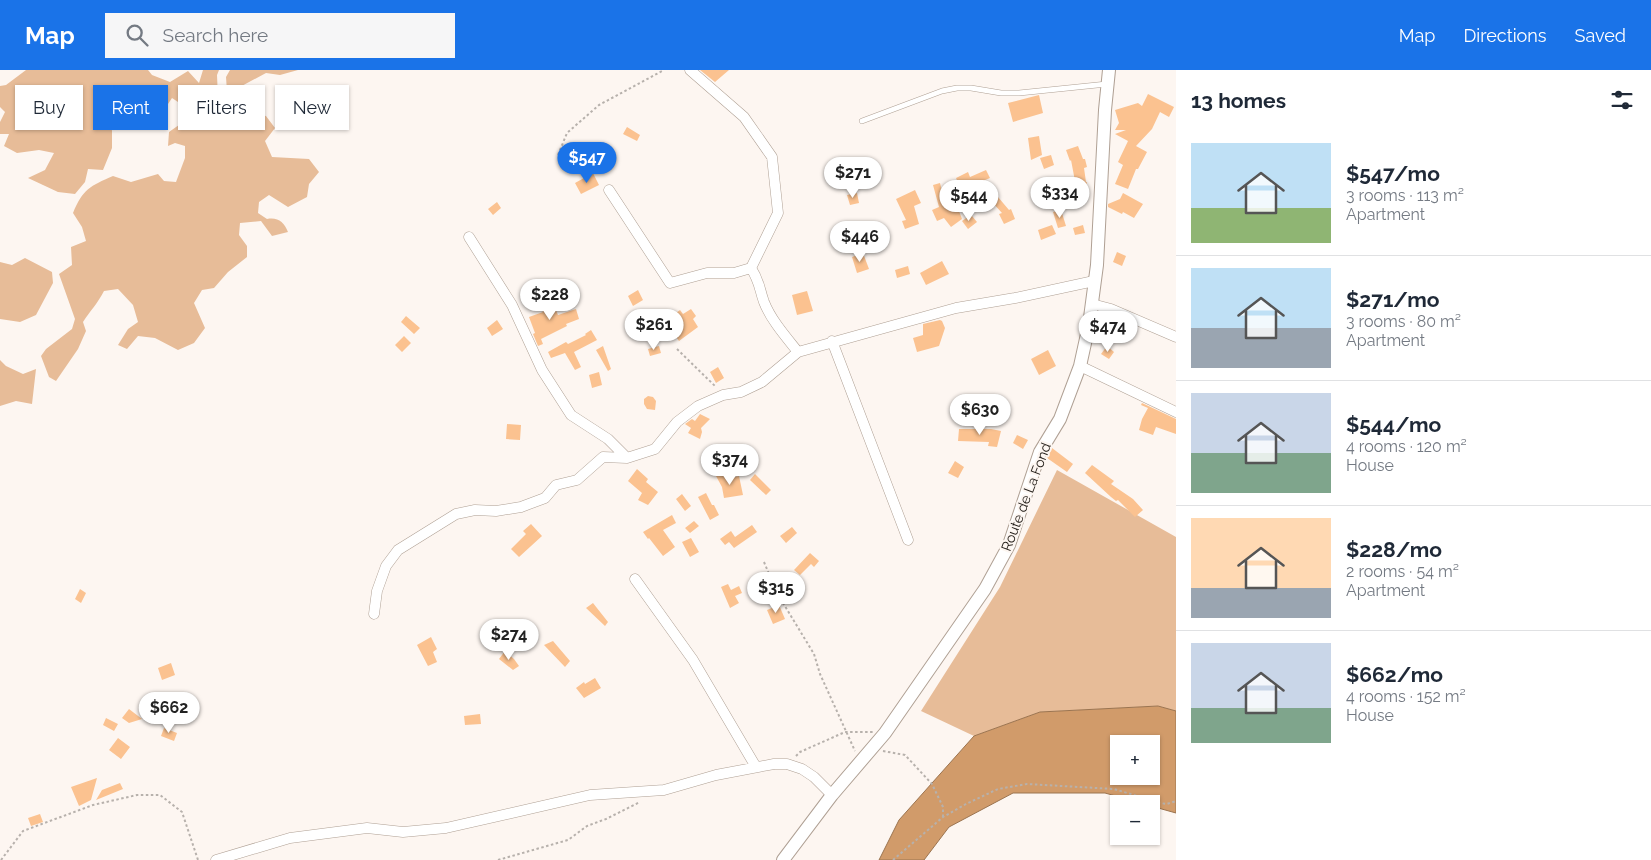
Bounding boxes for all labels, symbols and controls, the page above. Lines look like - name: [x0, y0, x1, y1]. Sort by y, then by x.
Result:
- search box: [105, 13, 455, 58]
- text: Map: [25, 21, 75, 50]
- icon: search: [123, 21, 151, 49]
- text: Search here: [163, 24, 268, 46]
- text: Map: [1399, 25, 1435, 46]
- text: Directions: [1463, 25, 1547, 46]
- text: Saved: [1575, 25, 1626, 46]
- chip: Buy: [15, 85, 83, 130]
- chip: Rent: [93, 85, 168, 130]
- chip: Filters: [178, 85, 265, 130]
- chip: New: [275, 85, 349, 130]
- icon: filters: [1608, 86, 1636, 114]
- text: 13 homes: [1191, 88, 1286, 113]
- pin: $547: [557, 142, 617, 184]
- text: $547: [568, 148, 606, 167]
- pin: $271: [823, 156, 883, 199]
- text: $547/mo: [1346, 161, 1440, 186]
- text: $271: [835, 163, 871, 182]
- icon: home: [1231, 163, 1291, 223]
- pin: $334: [1030, 176, 1090, 219]
- pin: $544: [939, 180, 999, 222]
- text: $334: [1041, 183, 1079, 202]
- text: $544: [950, 186, 988, 205]
- text: 3 rooms · 113 m²: [1346, 186, 1464, 205]
- text: Apartment: [1346, 205, 1425, 224]
- pin: $446: [830, 220, 890, 263]
- text: $446: [841, 227, 879, 246]
- pin: $228: [520, 278, 580, 321]
- text: $228: [531, 285, 569, 304]
- text: $271/mo: [1346, 287, 1440, 312]
- icon: home: [1231, 288, 1291, 348]
- pin: $261: [624, 308, 684, 351]
- pin: $474: [1078, 310, 1138, 353]
- text: 3 rooms · 80 m²: [1346, 312, 1461, 331]
- text: $261: [636, 315, 672, 334]
- text: $474: [1090, 317, 1126, 336]
- text: Apartment: [1346, 331, 1425, 350]
- pin: $630: [950, 394, 1010, 436]
- text: $630: [961, 400, 999, 419]
- text: $544/mo: [1346, 412, 1441, 437]
- icon: home: [1231, 413, 1291, 473]
- text: 4 rooms · 120 m²: [1346, 437, 1467, 456]
- street label: Route de La Fond: [998, 441, 1054, 553]
- pin: $374: [700, 444, 760, 486]
- text: $374: [712, 450, 748, 469]
- text: House: [1346, 456, 1394, 475]
- text: $228/mo: [1346, 537, 1442, 562]
- icon: home: [1231, 538, 1291, 598]
- text: 2 rooms · 54 m²: [1346, 562, 1459, 581]
- pin: $315: [746, 572, 806, 614]
- text: $315: [758, 578, 794, 597]
- text: Apartment: [1346, 581, 1425, 600]
- pin: $274: [479, 618, 539, 661]
- text: $274: [491, 625, 527, 644]
- text: $662/mo: [1346, 662, 1443, 687]
- icon: home: [1231, 663, 1291, 723]
- text: 4 rooms · 152 m²: [1346, 687, 1466, 706]
- pin: $662: [139, 692, 199, 734]
- text: $662: [150, 698, 188, 717]
- text: House: [1346, 706, 1394, 725]
- map controls: [1110, 735, 1160, 845]
- button: +: [1110, 735, 1160, 785]
- button: −: [1110, 795, 1160, 845]

